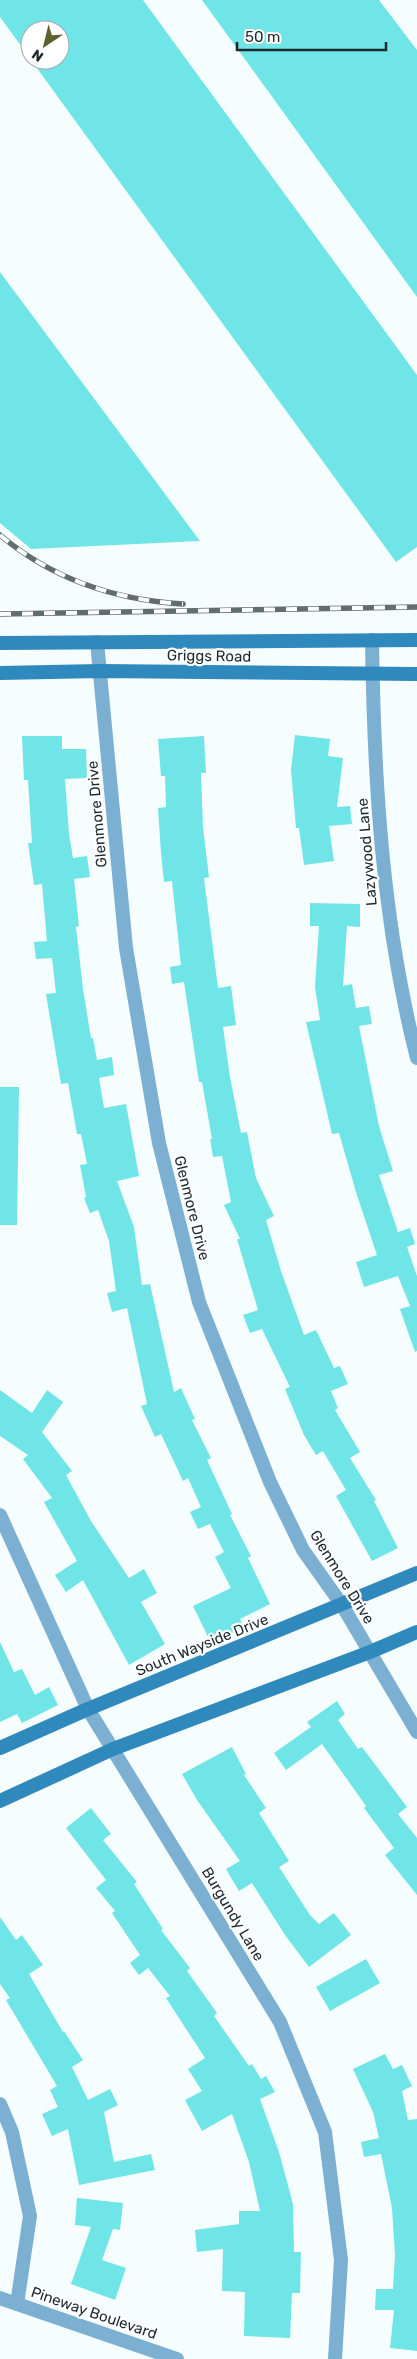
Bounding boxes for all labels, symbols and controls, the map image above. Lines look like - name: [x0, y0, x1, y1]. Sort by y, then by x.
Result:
- north arrow: [20, 20, 70, 70]
- scale bar: [237, 20, 386, 52]
- text: 50 m: [245, 28, 280, 46]
- text: N: [29, 45, 47, 65]
- street label: Griggs Road: [167, 646, 251, 666]
- street label: Glenmore Drive: [83, 760, 111, 868]
- street label: Lazywood Lane: [353, 797, 381, 907]
- street label: Glenmore Drive: [170, 1154, 214, 1262]
- street label: Glenmore Drive: [306, 1527, 378, 1627]
- street label: South Wayside Drive: [133, 1610, 271, 1680]
- street label: Burgundy Lane: [198, 1864, 268, 1964]
- street label: Pineway Boulevard: [29, 2283, 159, 2343]

